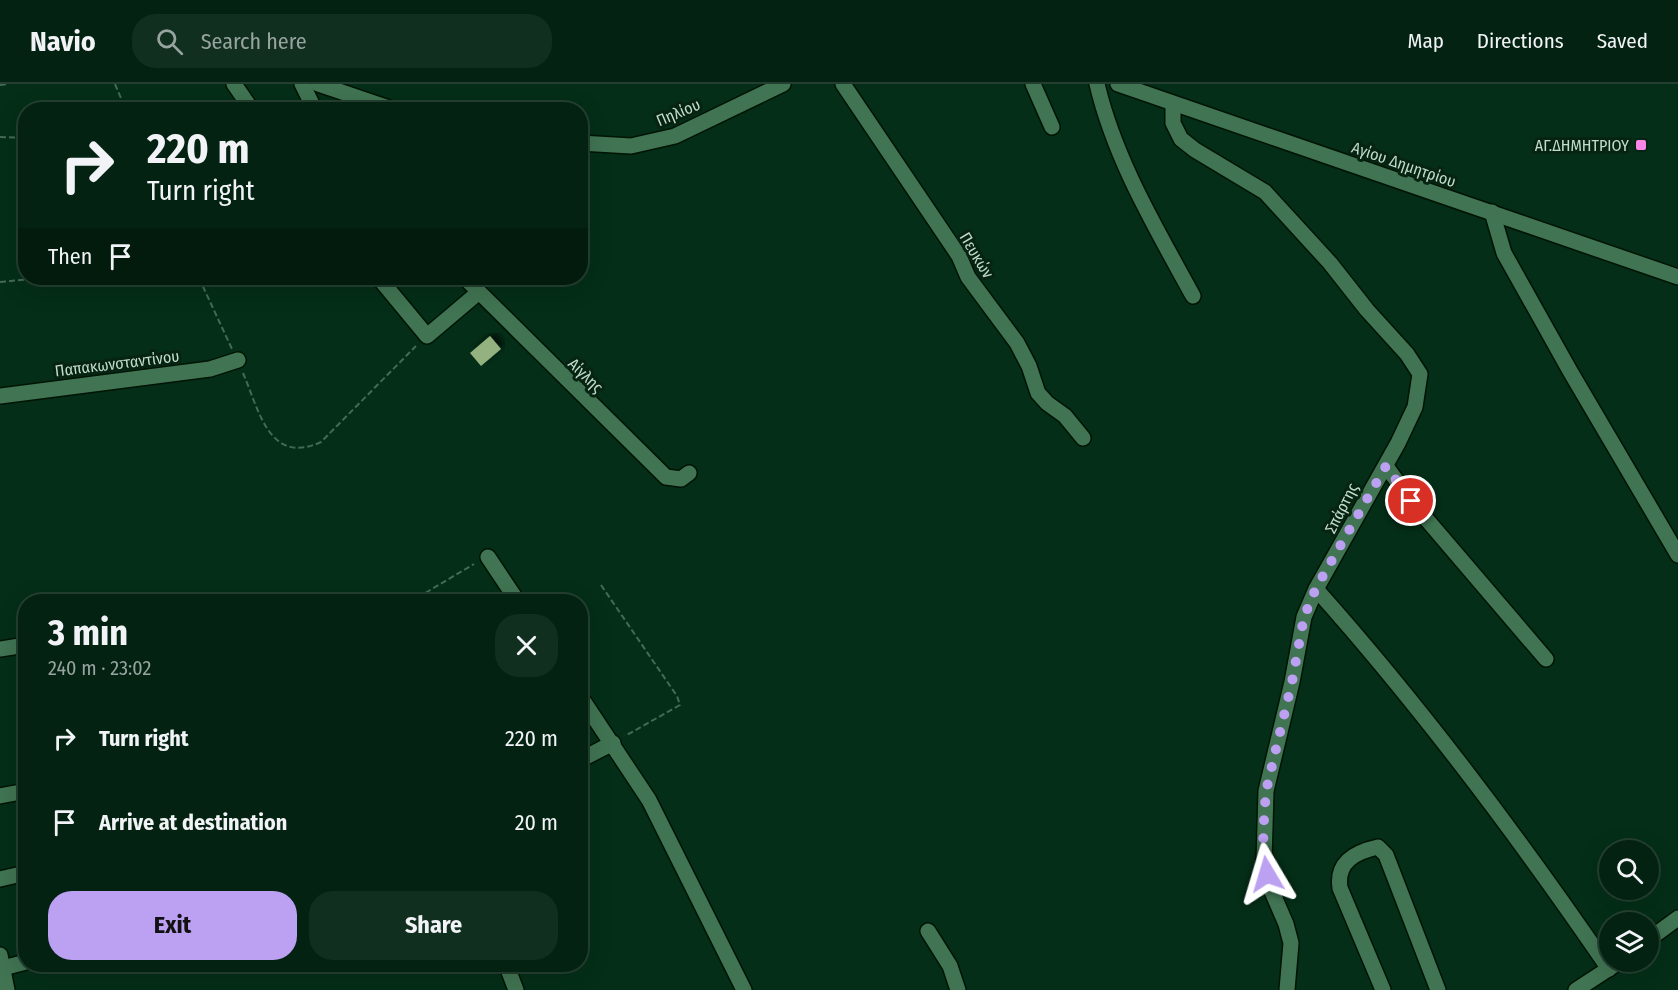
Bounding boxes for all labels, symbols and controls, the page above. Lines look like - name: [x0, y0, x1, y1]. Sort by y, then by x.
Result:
- search box: [132, 14, 552, 68]
- text: Navio: [30, 25, 96, 58]
- icon: search: [153, 25, 186, 58]
- text: Search here: [201, 28, 307, 55]
- text: Map: [1407, 28, 1444, 54]
- text: Directions: [1477, 28, 1564, 54]
- text: Saved: [1597, 28, 1648, 54]
- street label: Πηλίου: [653, 95, 703, 130]
- text: 220 m: [147, 124, 250, 174]
- icon: right: [48, 126, 126, 204]
- place label: ΑΓ.ΔΗΜΗΤΡΙΟΥ: [1535, 136, 1629, 155]
- street label: Αγίου Δημητρίου: [1349, 138, 1458, 191]
- marker: ΑΓ.ΔΗΜΗΤΡΙΟΥ: [1634, 138, 1648, 152]
- text: Turn right: [147, 175, 255, 207]
- street label: Πευκών: [956, 229, 998, 282]
- icon: arrive: [104, 240, 137, 273]
- text: Then: [48, 243, 92, 270]
- street label: Παπακωνσταντίνου: [54, 346, 180, 381]
- street label: Αίγλης: [564, 354, 607, 397]
- pin: [1385, 475, 1436, 526]
- street label: Σπάρτης: [1321, 480, 1362, 536]
- icon: arrive: [1394, 484, 1427, 517]
- text: 3 min: [48, 611, 128, 655]
- button: close: [495, 614, 558, 677]
- text: 240 m · 23:02: [48, 656, 151, 680]
- icon: right: [48, 722, 81, 755]
- text: Turn right: [99, 725, 188, 752]
- text: 220 m: [505, 725, 558, 752]
- icon: arrive: [48, 806, 81, 839]
- text: Arrive at destination: [99, 809, 287, 836]
- text: 20 m: [515, 809, 558, 836]
- map controls: [1599, 840, 1659, 972]
- button: search: [1599, 840, 1659, 900]
- position arrow: [1235, 842, 1299, 906]
- button: Exit: [48, 891, 297, 960]
- button: Share: [309, 891, 558, 960]
- button: layers: [1599, 912, 1659, 972]

